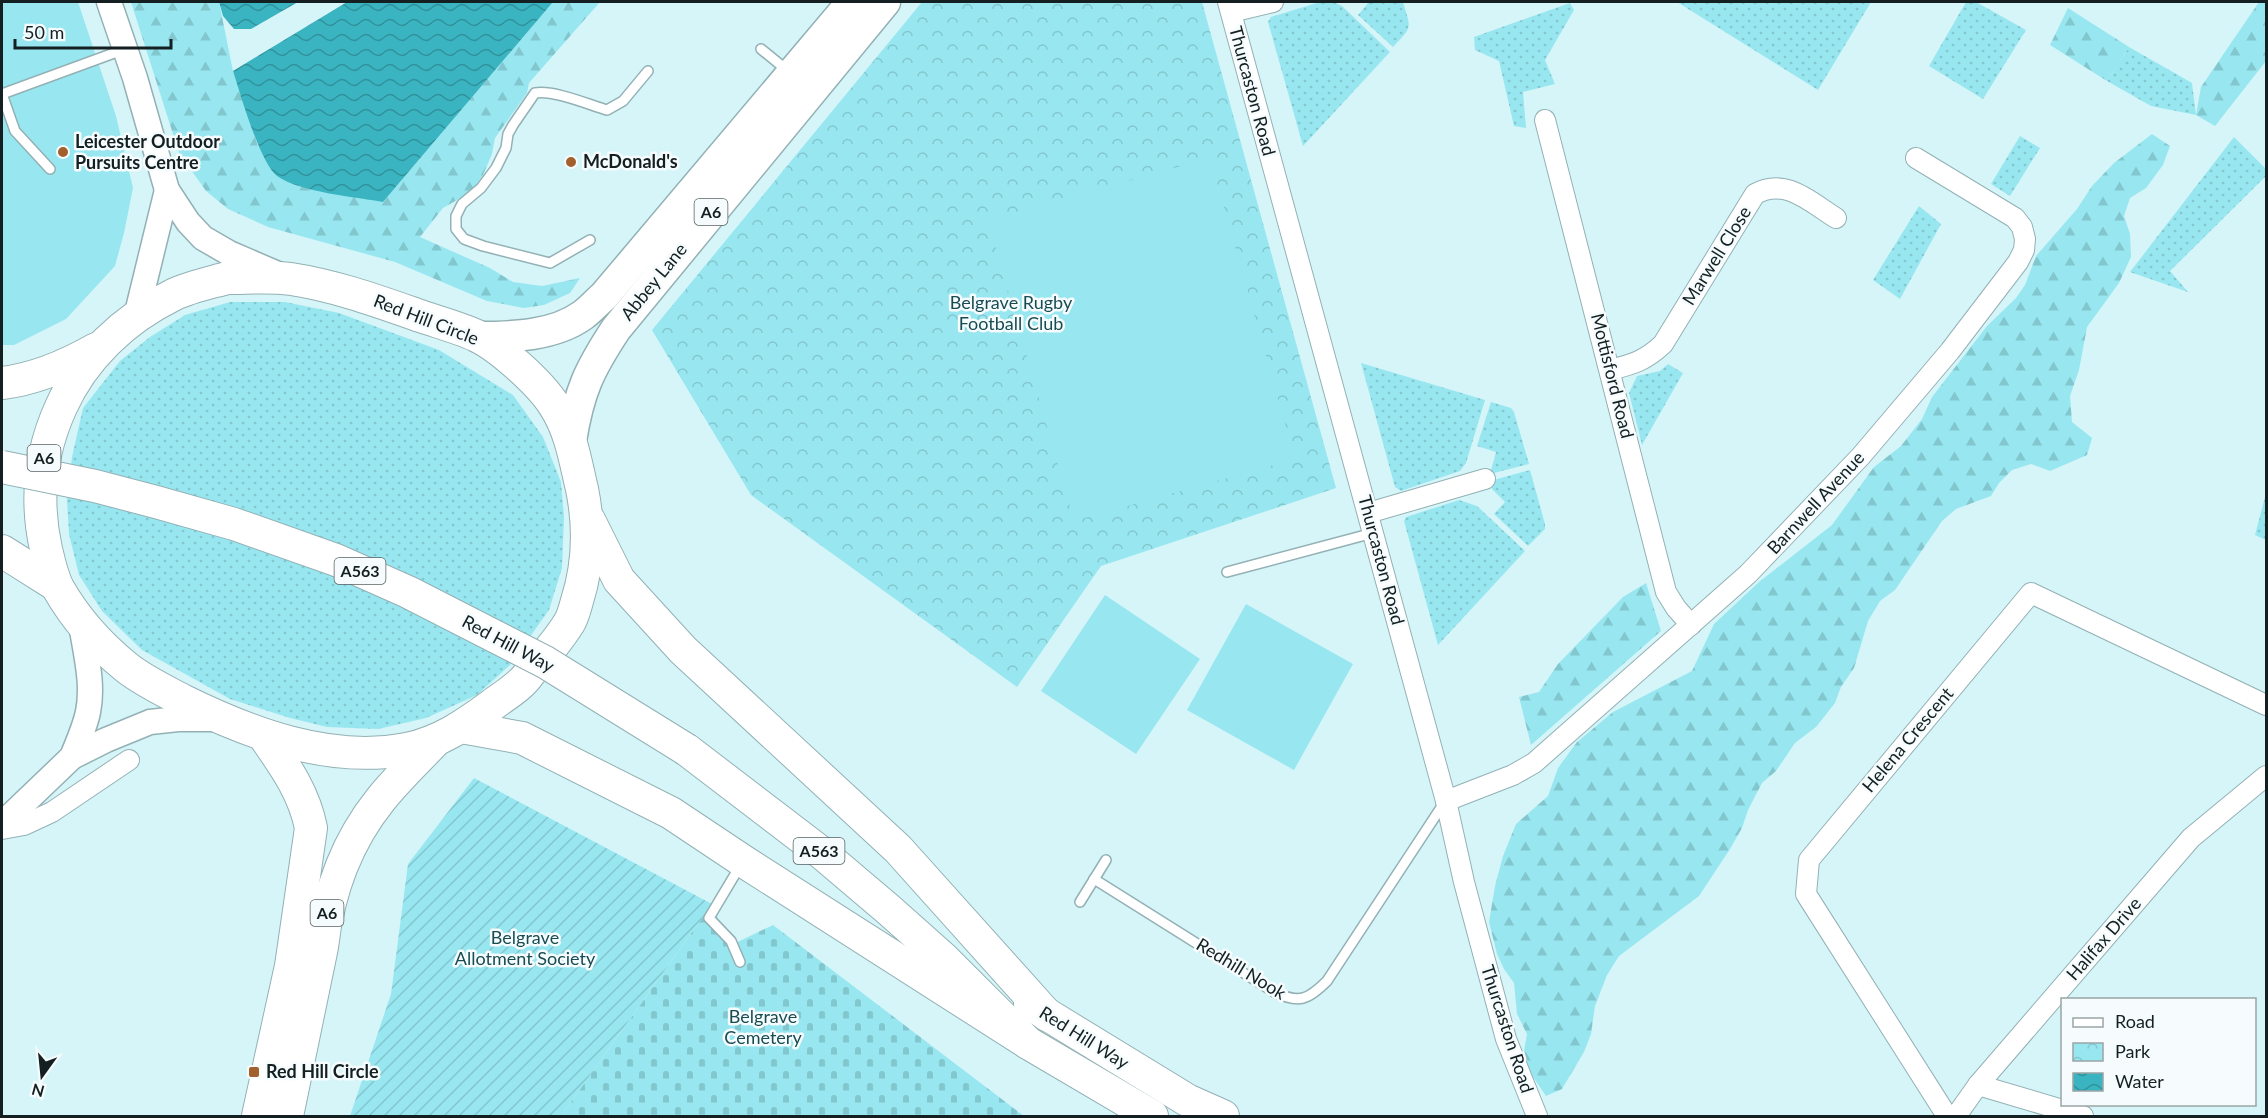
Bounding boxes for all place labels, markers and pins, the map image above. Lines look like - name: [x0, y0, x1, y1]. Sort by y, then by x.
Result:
- place label: Leicester Outdoor Pursuits Centre: [75, 130, 220, 173]
- marker: Leicester Outdoor Pursuits Centre: [56, 145, 70, 159]
- place label: McDonald's: [583, 150, 678, 172]
- marker: McDonald's: [564, 155, 578, 169]
- place label: Red Hill Circle: [266, 1060, 379, 1082]
- marker: Red Hill Circle: [247, 1065, 261, 1079]

